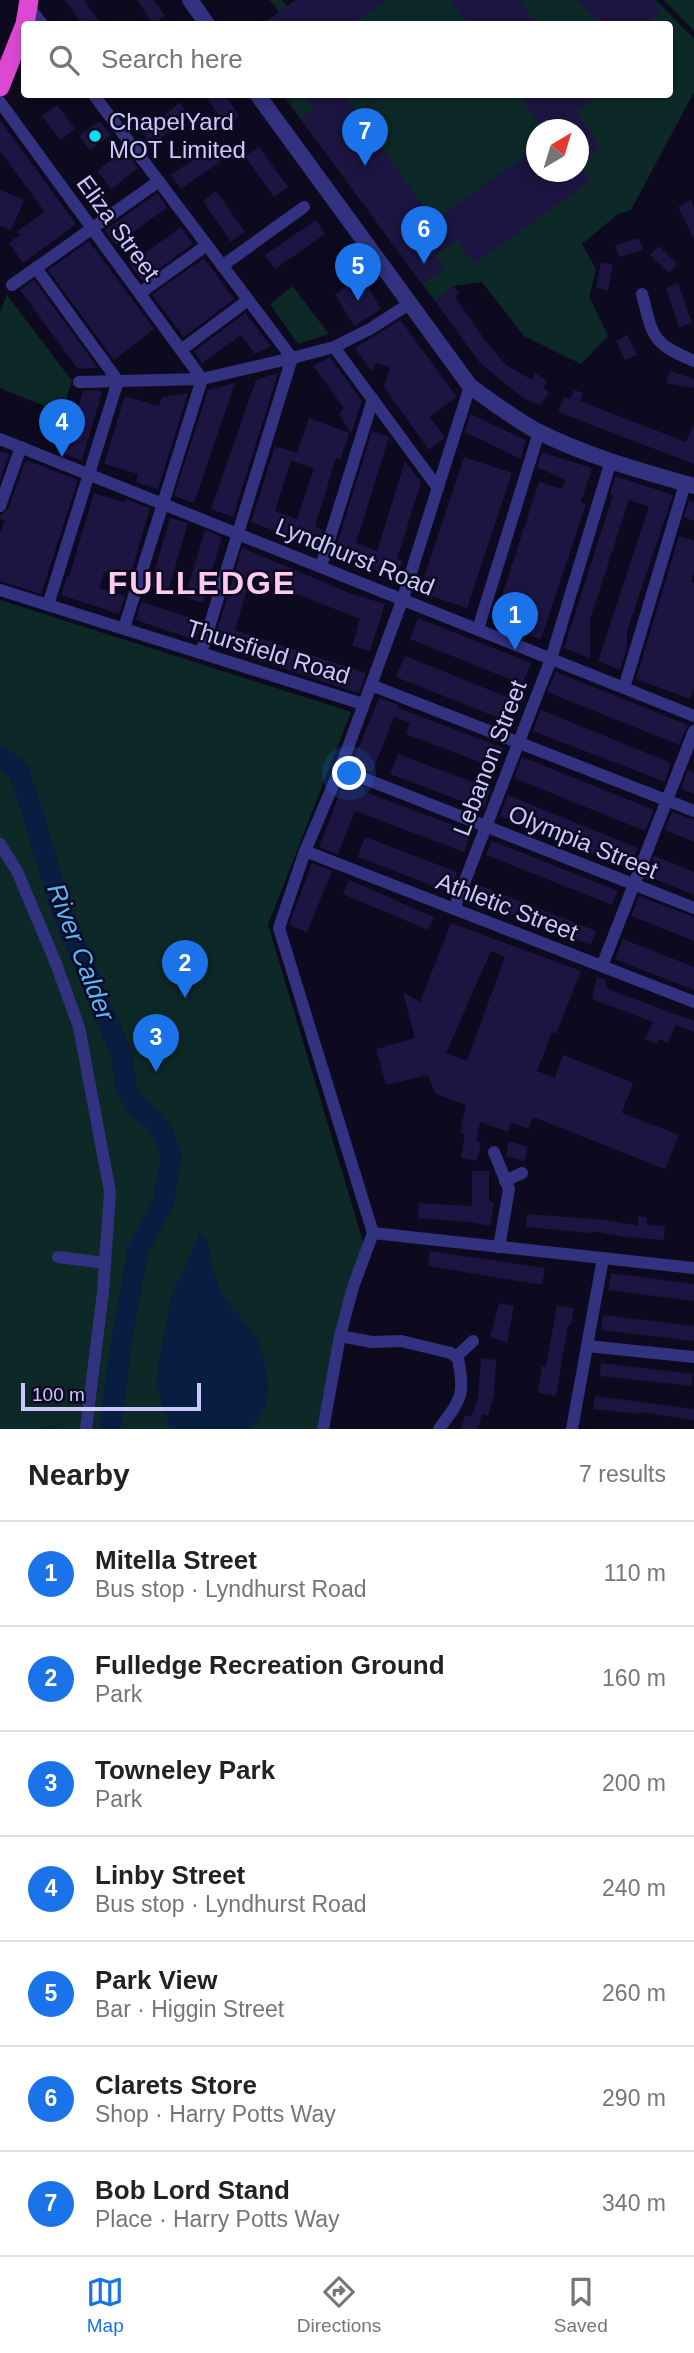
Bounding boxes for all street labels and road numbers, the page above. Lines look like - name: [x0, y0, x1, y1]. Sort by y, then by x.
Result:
- street label: Eliza Street: [71, 170, 166, 286]
- street label: Lyndhurst Road: [272, 512, 438, 601]
- street label: Thursfield Road: [183, 614, 353, 689]
- street label: Lebanon Street: [448, 676, 532, 839]
- street label: Olympia Street: [505, 799, 662, 884]
- street label: Athletic Street: [433, 867, 582, 946]

